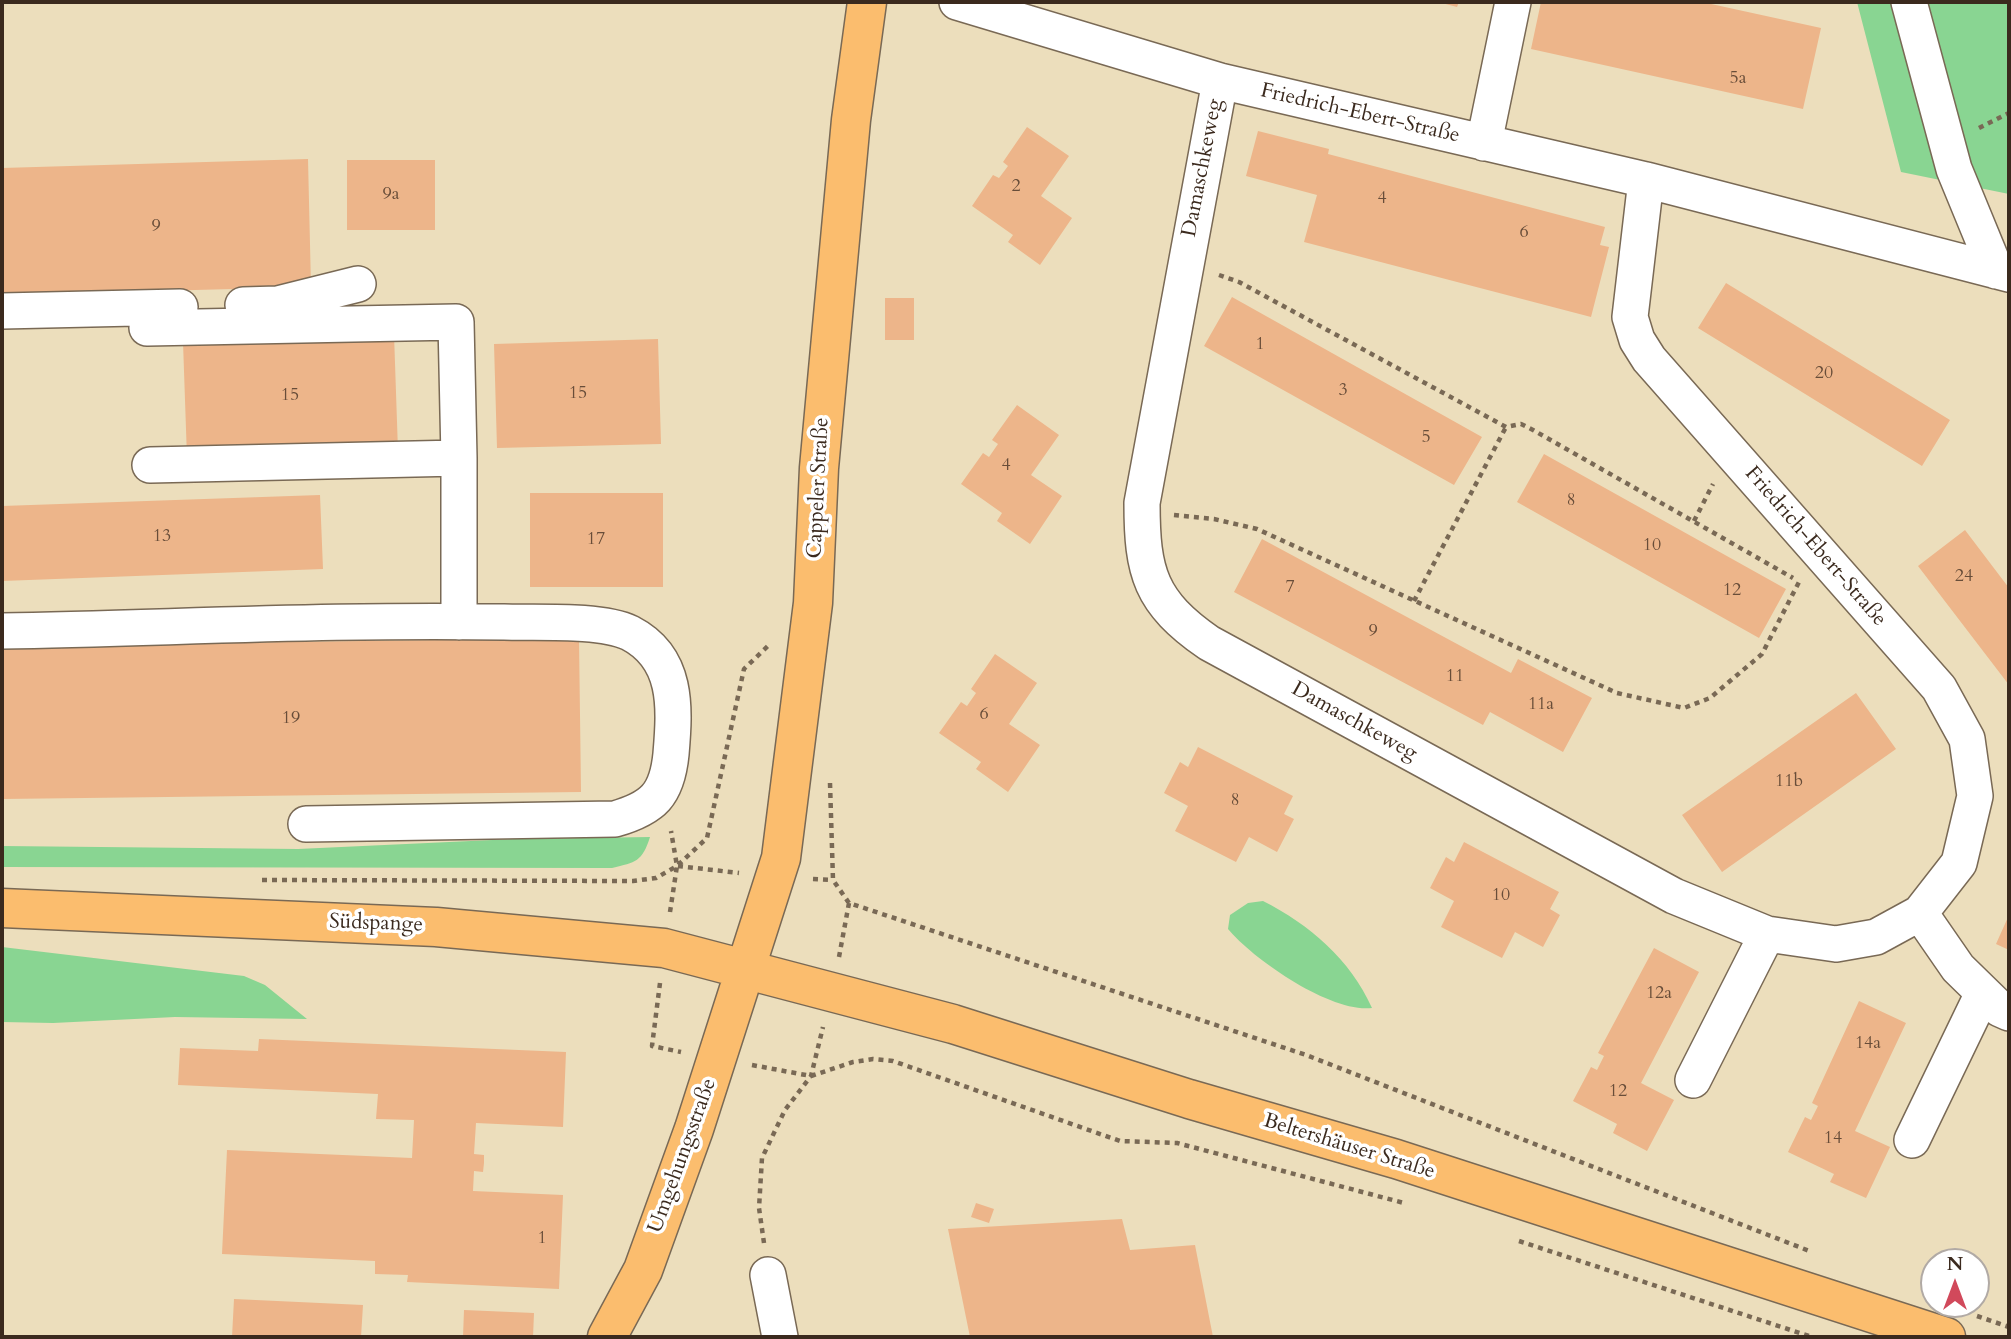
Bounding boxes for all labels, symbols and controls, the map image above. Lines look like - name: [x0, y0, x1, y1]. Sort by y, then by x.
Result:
- house number: 5a: [1730, 68, 1746, 90]
- street label: Friedrich-Ebert-Straße: [1258, 79, 1462, 149]
- street label: Damaschkeweg: [1177, 97, 1229, 239]
- house number: 2: [1011, 176, 1021, 198]
- house number: 9a: [383, 184, 399, 206]
- house number: 4: [1377, 188, 1387, 210]
- house number: 9: [151, 216, 161, 238]
- house number: 6: [1519, 222, 1529, 244]
- house number: 1: [1255, 334, 1265, 356]
- house number: 20: [1815, 363, 1833, 385]
- house number: 3: [1338, 380, 1348, 402]
- house number: 15: [569, 383, 587, 405]
- house number: 15: [281, 385, 299, 407]
- street label: Cappeler Straße: [803, 417, 835, 559]
- house number: 5: [1421, 427, 1431, 449]
- house number: 4: [1001, 455, 1011, 477]
- street label: Friedrich-Ebert-Straße: [1739, 462, 1891, 632]
- house number: 8: [1566, 490, 1576, 512]
- house number: 13: [153, 526, 171, 548]
- house number: 17: [587, 529, 605, 551]
- house number: 10: [1643, 535, 1661, 557]
- house number: 24: [1955, 566, 1973, 588]
- house number: 7: [1285, 577, 1295, 599]
- house number: 12: [1723, 580, 1741, 602]
- house number: 9: [1368, 621, 1378, 643]
- house number: 11: [1446, 666, 1464, 688]
- street label: Damaschkeweg: [1287, 677, 1421, 767]
- house number: 11a: [1528, 694, 1554, 716]
- house number: 6: [979, 704, 989, 726]
- house number: 19: [282, 708, 300, 730]
- house number: 11b: [1775, 771, 1803, 793]
- house number: 8: [1230, 790, 1240, 812]
- house number: 10: [1492, 885, 1510, 907]
- street label: Südspange: [329, 910, 423, 938]
- house number: 12a: [1646, 983, 1672, 1005]
- house number: 14a: [1855, 1033, 1881, 1055]
- street label: Umgehungsstraße: [643, 1075, 723, 1237]
- house number: 12: [1609, 1081, 1627, 1103]
- street label: Beltershäuser Straße: [1260, 1109, 1438, 1185]
- house number: 14: [1824, 1128, 1842, 1150]
- house number: 1: [537, 1228, 547, 1250]
- north arrow: [1920, 1248, 1990, 1318]
- text: N: [1947, 1251, 1963, 1277]

